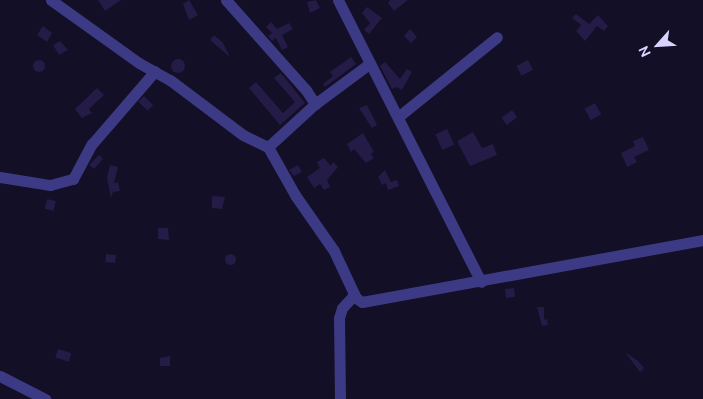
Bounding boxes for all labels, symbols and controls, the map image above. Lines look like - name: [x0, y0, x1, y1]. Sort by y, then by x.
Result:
- north arrow: [633, 20, 683, 70]
- text: N: [635, 43, 654, 60]

